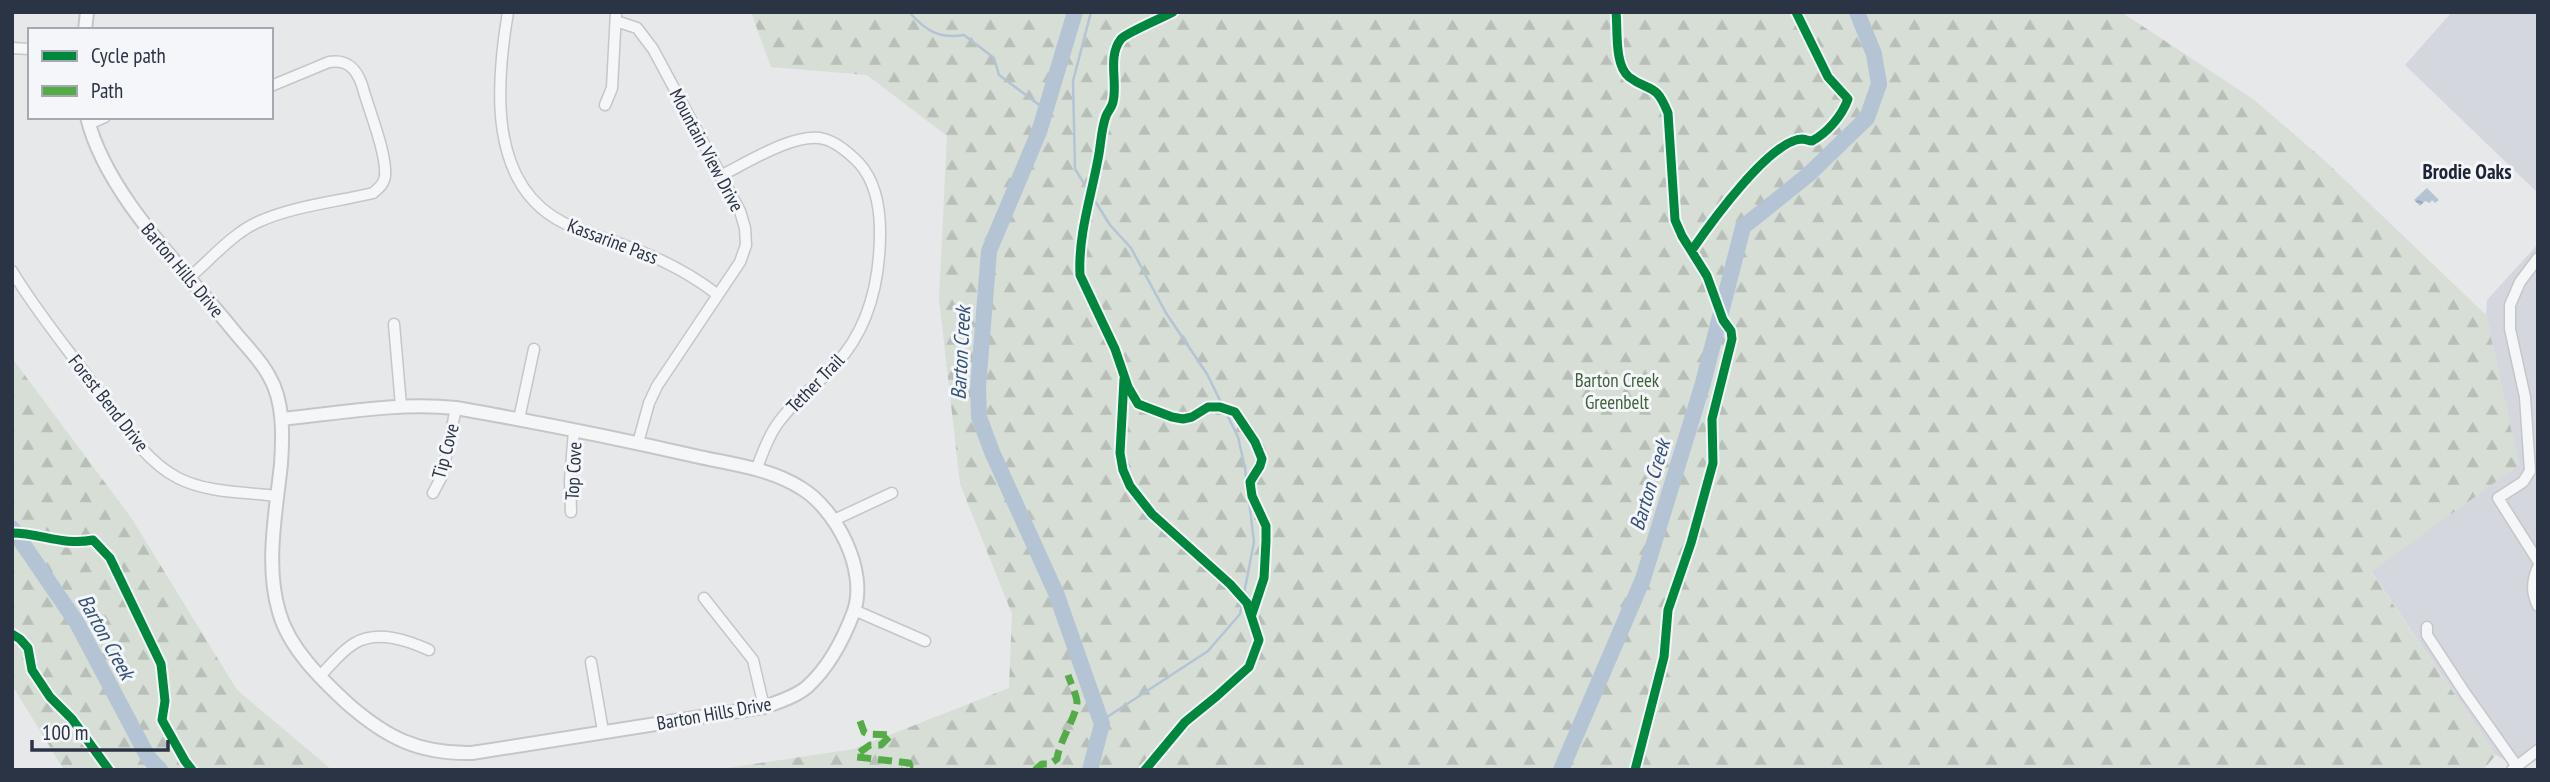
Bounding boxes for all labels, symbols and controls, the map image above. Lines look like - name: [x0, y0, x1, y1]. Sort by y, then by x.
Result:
- legend: [28, 28, 273, 119]
- text: Cycle path: [91, 42, 166, 69]
- text: Path: [91, 77, 123, 104]
- street label: Mountain View Drive: [665, 84, 750, 216]
- district label: Brodie Oaks: [2422, 158, 2512, 185]
- street label: Kassarine Pass: [564, 213, 662, 269]
- street label: Barton Hills Drive: [137, 218, 230, 322]
- water label: Barton Creek: [945, 303, 977, 400]
- street label: Tether Trail: [781, 348, 849, 418]
- street label: Forest Bend Drive: [64, 350, 154, 456]
- park label: Barton Creek Greenbelt: [1575, 368, 1660, 414]
- street label: Tip Cove: [426, 421, 464, 481]
- water label: Barton Creek: [1623, 434, 1677, 533]
- street label: Top Cove: [559, 441, 587, 501]
- water label: Barton Creek: [72, 589, 142, 687]
- street label: Barton Hills Drive: [655, 691, 773, 735]
- scale bar: [32, 708, 168, 752]
- text: 100 m: [42, 719, 88, 746]

